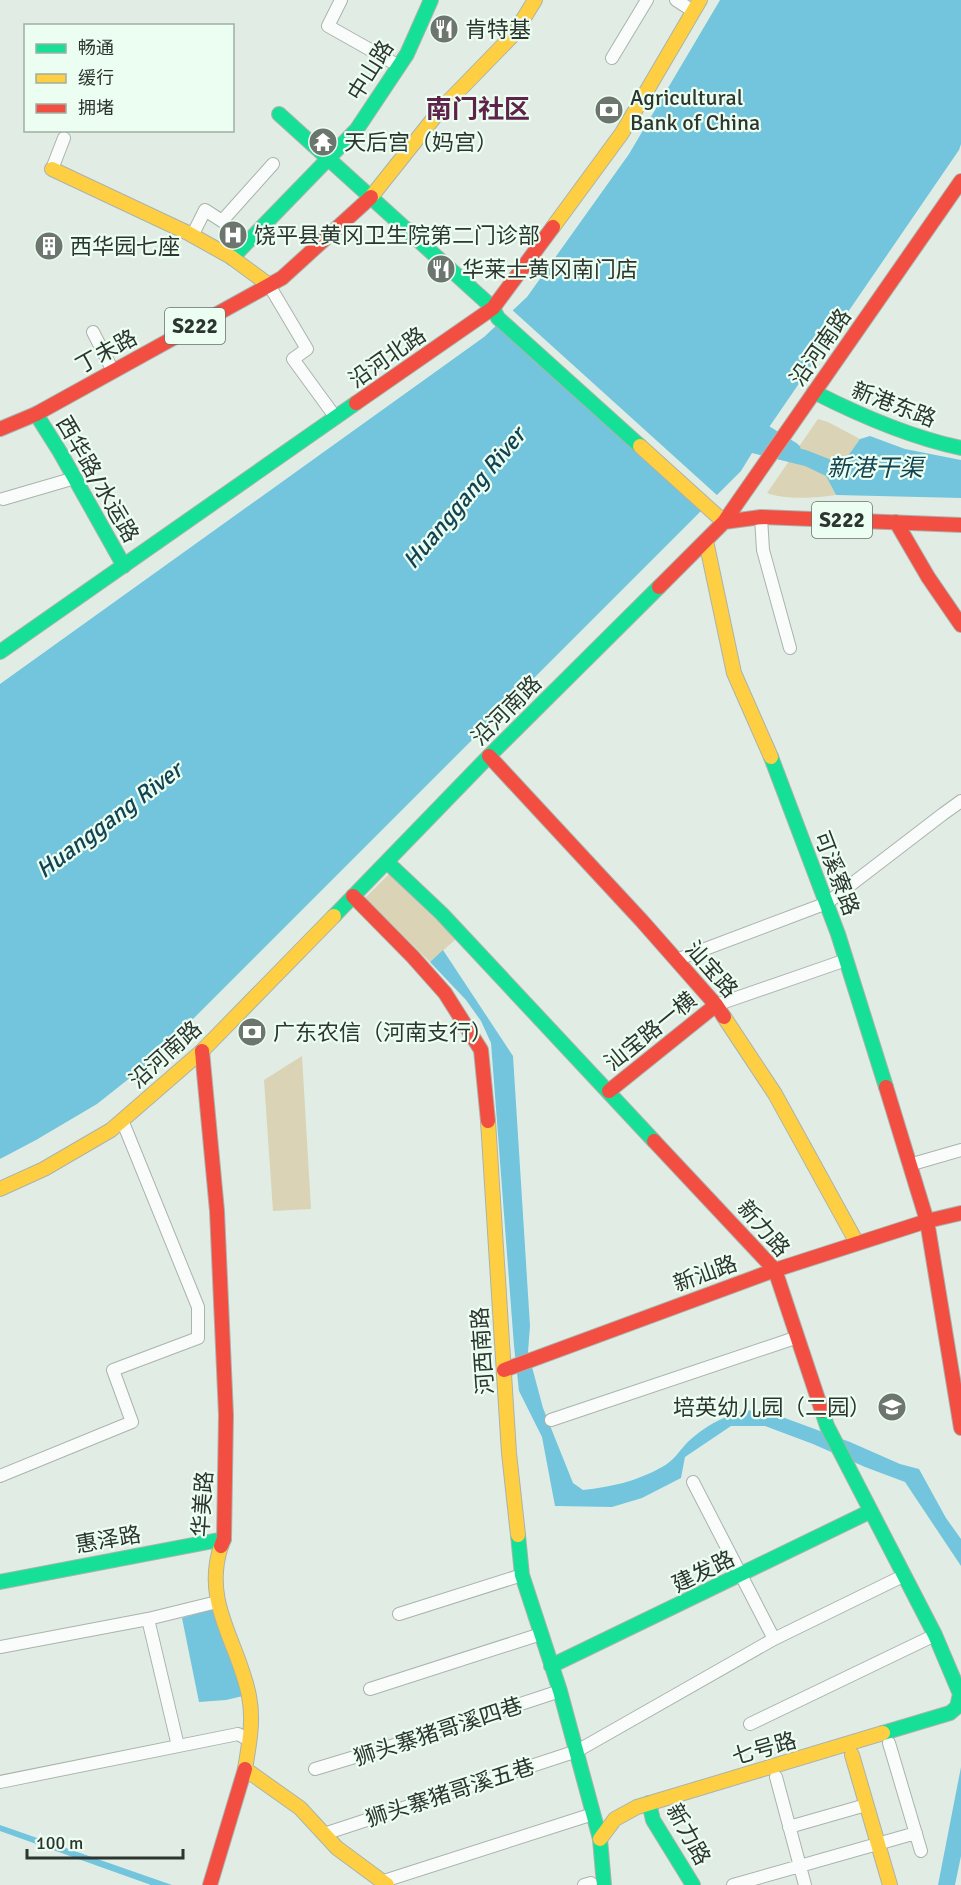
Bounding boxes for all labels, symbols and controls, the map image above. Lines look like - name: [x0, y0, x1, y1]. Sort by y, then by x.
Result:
- restaurant icon: 肯特基: [428, 13, 460, 45]
- place label: 肯特基: [465, 16, 531, 43]
- legend: [24, 24, 234, 132]
- street label: 中山路: [341, 35, 399, 105]
- text: 畅通: [78, 37, 114, 59]
- text: 缓行: [78, 67, 114, 89]
- place label: Agricultural Bank of China: [630, 84, 760, 136]
- district label: 南门社区: [426, 94, 530, 126]
- bank icon: Agricultural Bank of China: [593, 94, 625, 126]
- text: 拥堵: [78, 97, 114, 119]
- temple icon: 天后宫（妈宫）: [307, 126, 339, 158]
- place label: 天后宫（妈宫）: [344, 129, 498, 156]
- hospital icon: 饶平县黄冈卫生院第二门诊部: [217, 219, 249, 251]
- place label: 饶平县黄冈卫生院第二门诊部: [254, 222, 540, 249]
- building icon: 西华园七座: [33, 230, 65, 262]
- place label: 西华园七座: [70, 233, 180, 260]
- restaurant icon: 华莱士黄冈南门店: [425, 253, 457, 285]
- place label: 华莱士黄冈南门店: [462, 256, 638, 283]
- street label: 沿河南路: [784, 303, 857, 391]
- road number: S222: [165, 308, 225, 344]
- street label: 沿河北路: [343, 321, 431, 394]
- street label: 丁未路: [71, 324, 142, 379]
- street label: 新港东路: [848, 376, 940, 433]
- street label: 西华路/水运路: [51, 411, 145, 547]
- water label: Huanggang River: [396, 419, 534, 575]
- water label: 新港干渠: [827, 453, 926, 483]
- road number: S222: [812, 502, 872, 538]
- street label: 沿河南路: [466, 670, 547, 751]
- water label: Huanggang River: [30, 753, 191, 885]
- street label: 可溪寮路: [808, 827, 865, 919]
- street label: 汕宝路: [680, 936, 743, 1003]
- street label: 汕宝路一横: [599, 986, 702, 1076]
- street label: 沿河南路: [124, 1015, 207, 1094]
- bank icon: 广东农信（河南支行）: [236, 1016, 268, 1048]
- place label: 广东农信（河南支行）: [273, 1019, 493, 1046]
- street label: 新力路: [732, 1195, 795, 1262]
- street label: 新汕路: [670, 1249, 741, 1297]
- street label: 河西南路: [466, 1306, 499, 1396]
- school or university icon: 培英幼儿园（二园）: [876, 1391, 908, 1423]
- place label: 培英幼儿园（二园）: [673, 1394, 871, 1421]
- street label: 华美路: [187, 1470, 218, 1538]
- street label: 惠泽路: [73, 1520, 143, 1559]
- street label: 建发路: [668, 1545, 739, 1598]
- street label: 狮头寨猪哥溪四巷: [350, 1691, 526, 1772]
- street label: 七号路: [729, 1726, 800, 1771]
- street label: 狮头寨猪哥溪五巷: [362, 1752, 538, 1833]
- street label: 新力路: [661, 1799, 716, 1870]
- scale bar: [27, 1822, 183, 1860]
- text: 100 m: [36, 1832, 83, 1854]

